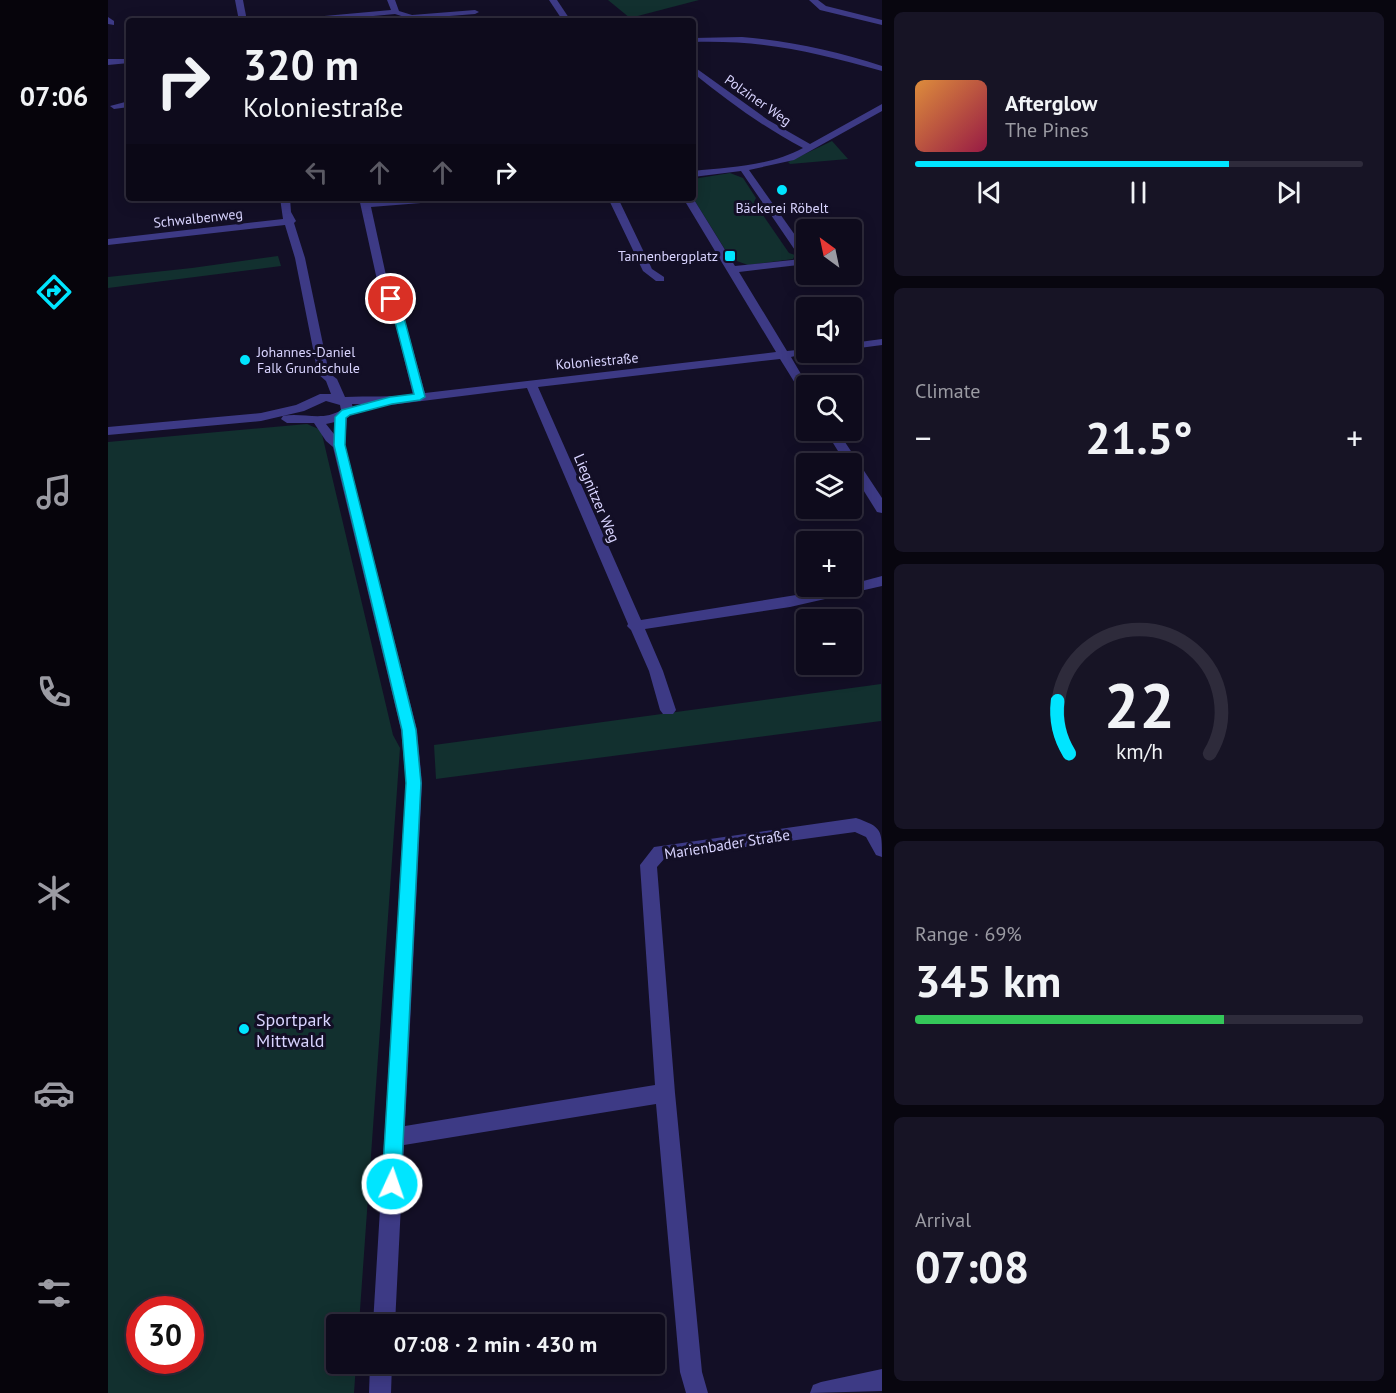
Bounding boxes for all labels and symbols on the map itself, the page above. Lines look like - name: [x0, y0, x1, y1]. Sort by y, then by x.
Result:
- street label: Polziner Weg: [721, 70, 795, 130]
- marker: Bäckerei Röbelt: [775, 183, 789, 197]
- place label: Bäckerei Röbelt: [735, 199, 829, 217]
- street label: Schwalbenweg: [152, 204, 244, 232]
- north arrow: [796, 219, 862, 285]
- place label: Tannenbergplatz: [618, 247, 718, 265]
- marker: Tannenbergplatz: [723, 249, 737, 263]
- pin: [365, 273, 416, 324]
- place label: Johannes-Daniel Falk Grundschule: [256, 343, 360, 377]
- street label: Koloniestraße: [555, 348, 639, 374]
- marker: Johannes-Daniel Falk Grundschule: [238, 353, 252, 367]
- street label: Liegnitzer Weg: [570, 451, 624, 545]
- street label: Marienbader Straße: [663, 825, 791, 863]
- place label: Sportpark Mittwald: [256, 1008, 331, 1052]
- marker: Sportpark Mittwald: [237, 1022, 251, 1036]
- position arrow: [360, 1152, 424, 1216]
- speed limit sign: 30: [126, 1296, 204, 1374]

